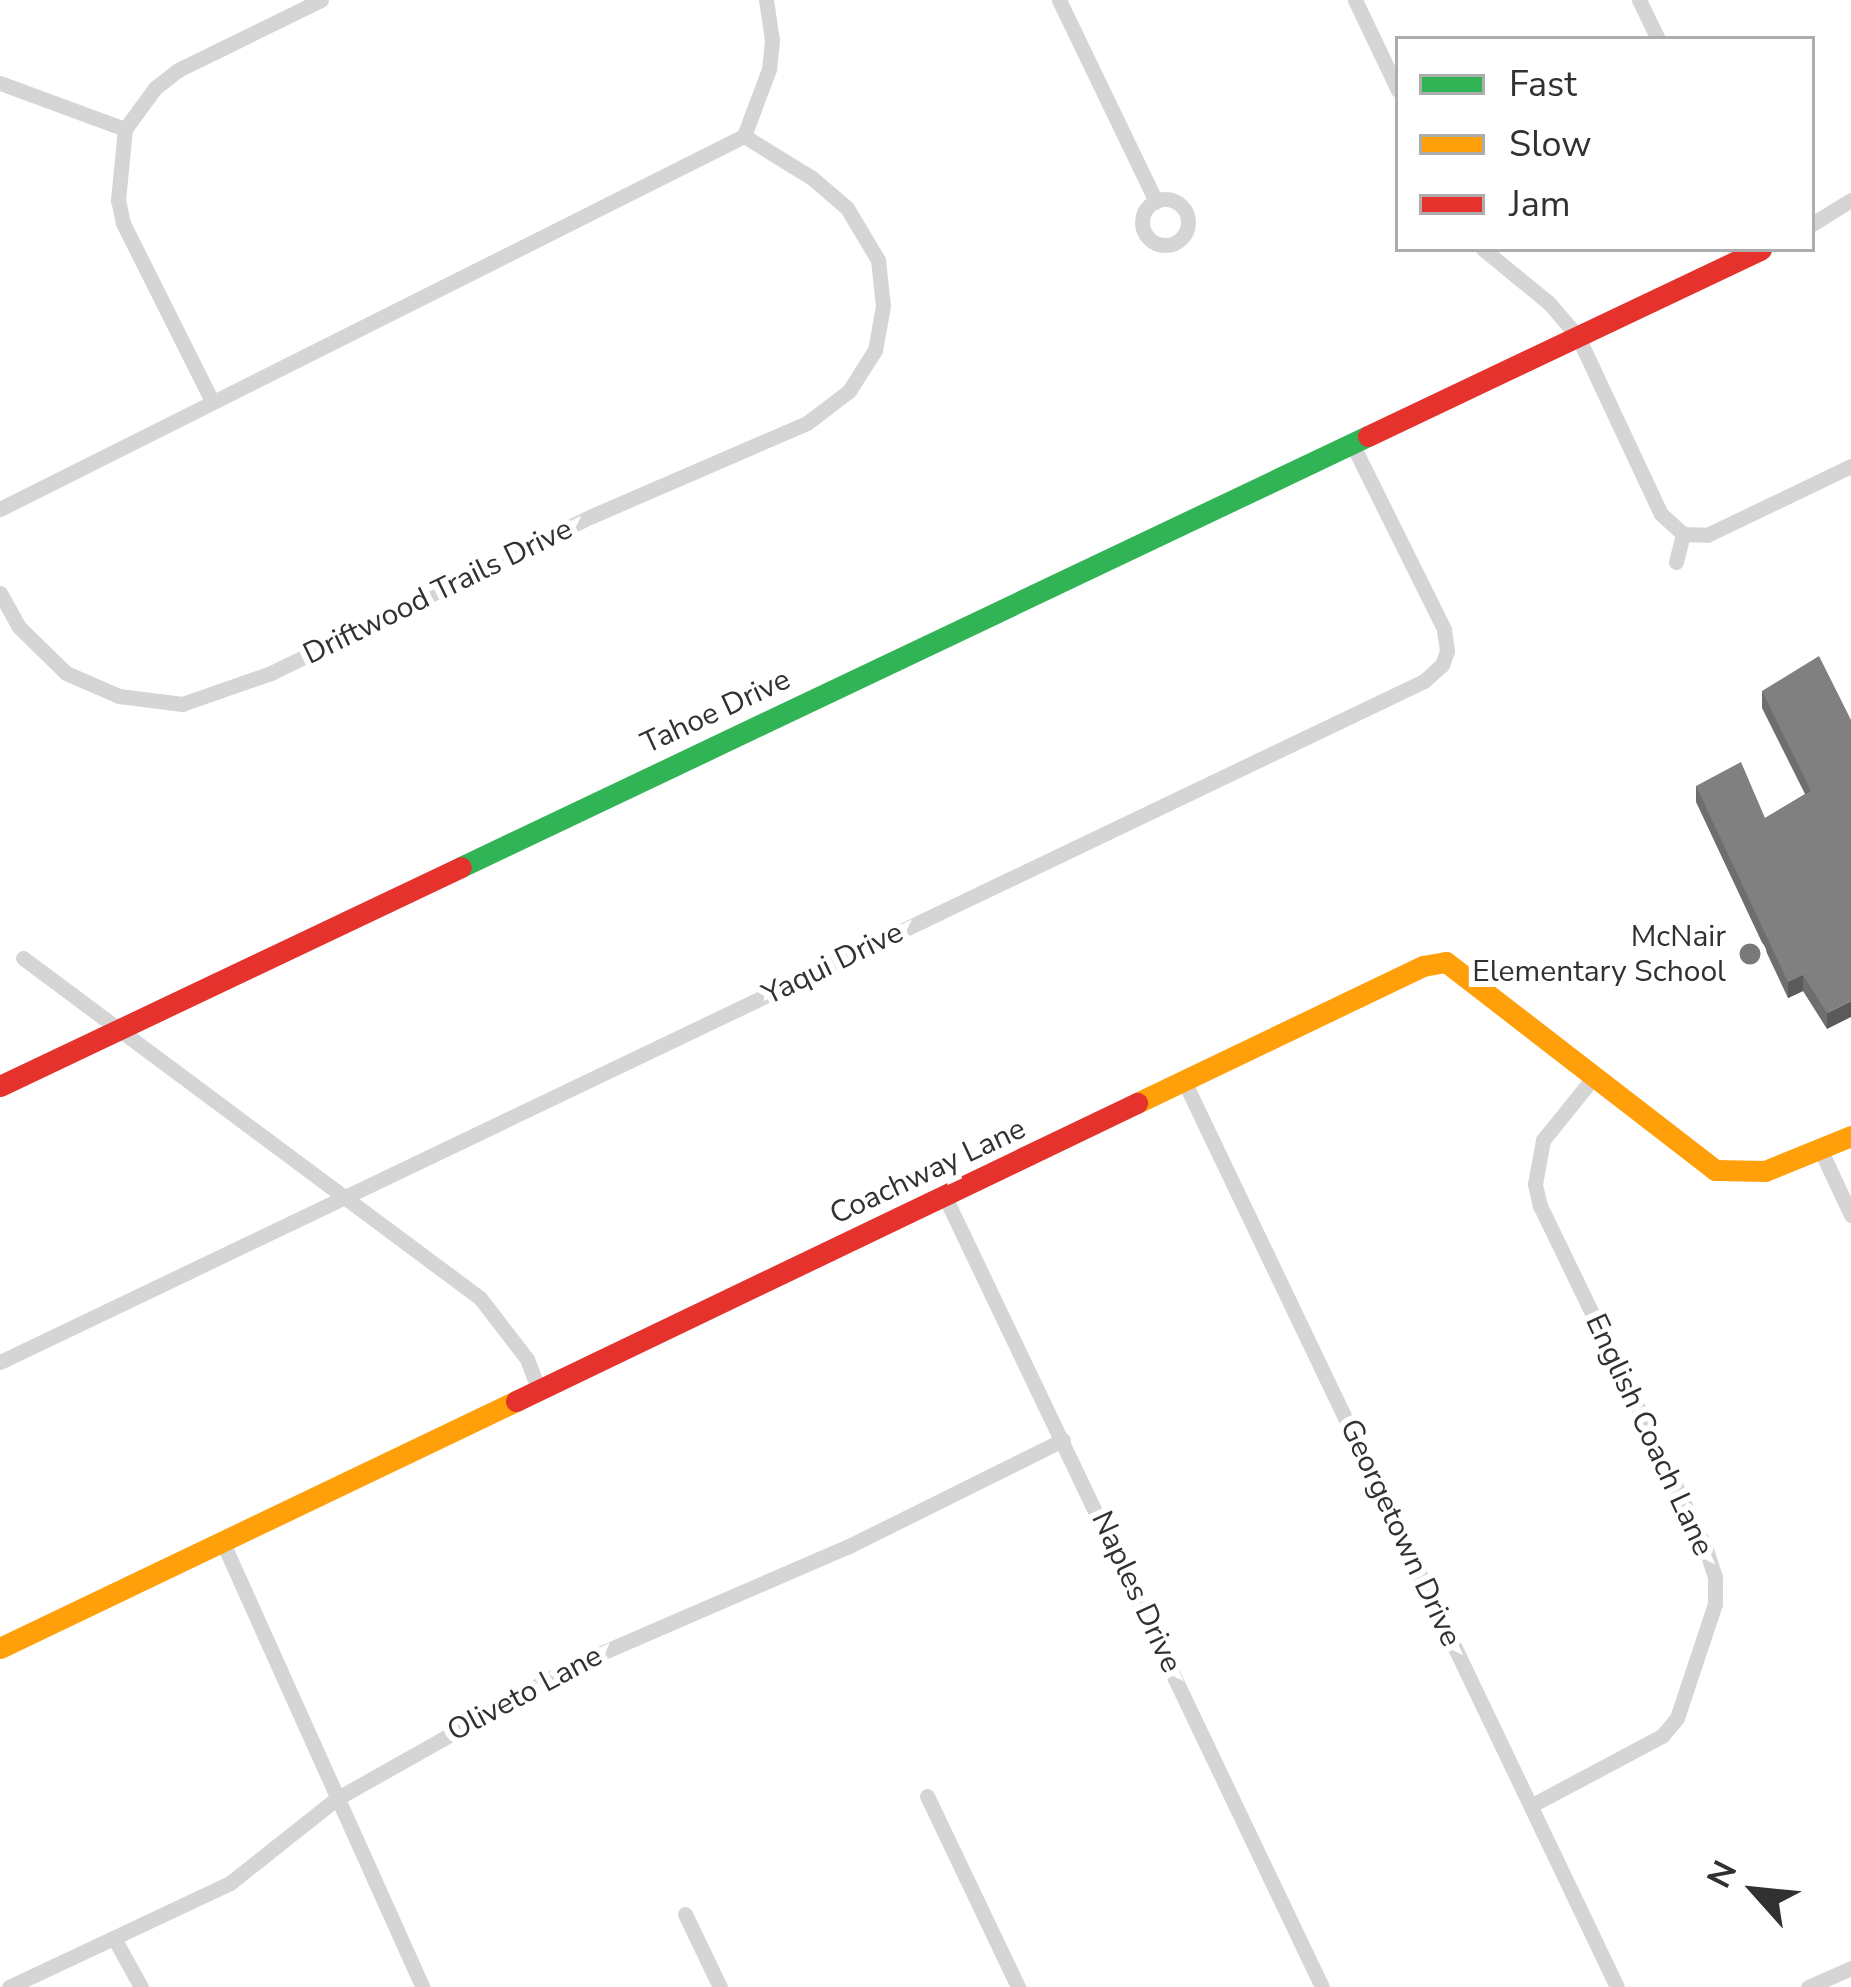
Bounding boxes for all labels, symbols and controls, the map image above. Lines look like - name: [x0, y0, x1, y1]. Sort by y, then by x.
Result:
- legend: [1395, 36, 1815, 252]
- text: Fast: [1509, 60, 1577, 109]
- text: Slow: [1509, 120, 1592, 169]
- text: Jam: [1509, 180, 1571, 229]
- street label: Driftwood Trails Drive: [298, 511, 578, 673]
- street label: Tahoe Drive: [636, 662, 796, 762]
- street label: Yaqui Drive: [757, 915, 909, 1013]
- place label: McNair Elementary School: [1472, 919, 1726, 990]
- marker: McNair Elementary School: [1737, 941, 1763, 967]
- street label: Coachway Lane: [825, 1111, 1031, 1233]
- street label: English Coach Lane: [1577, 1308, 1721, 1562]
- street label: Georgetown Drive: [1332, 1414, 1468, 1652]
- street label: Naples Drive: [1083, 1506, 1189, 1678]
- street label: Oliveto Lane: [442, 1638, 608, 1750]
- north arrow: [1695, 1831, 1815, 1951]
- text: N: [1697, 1853, 1748, 1896]

